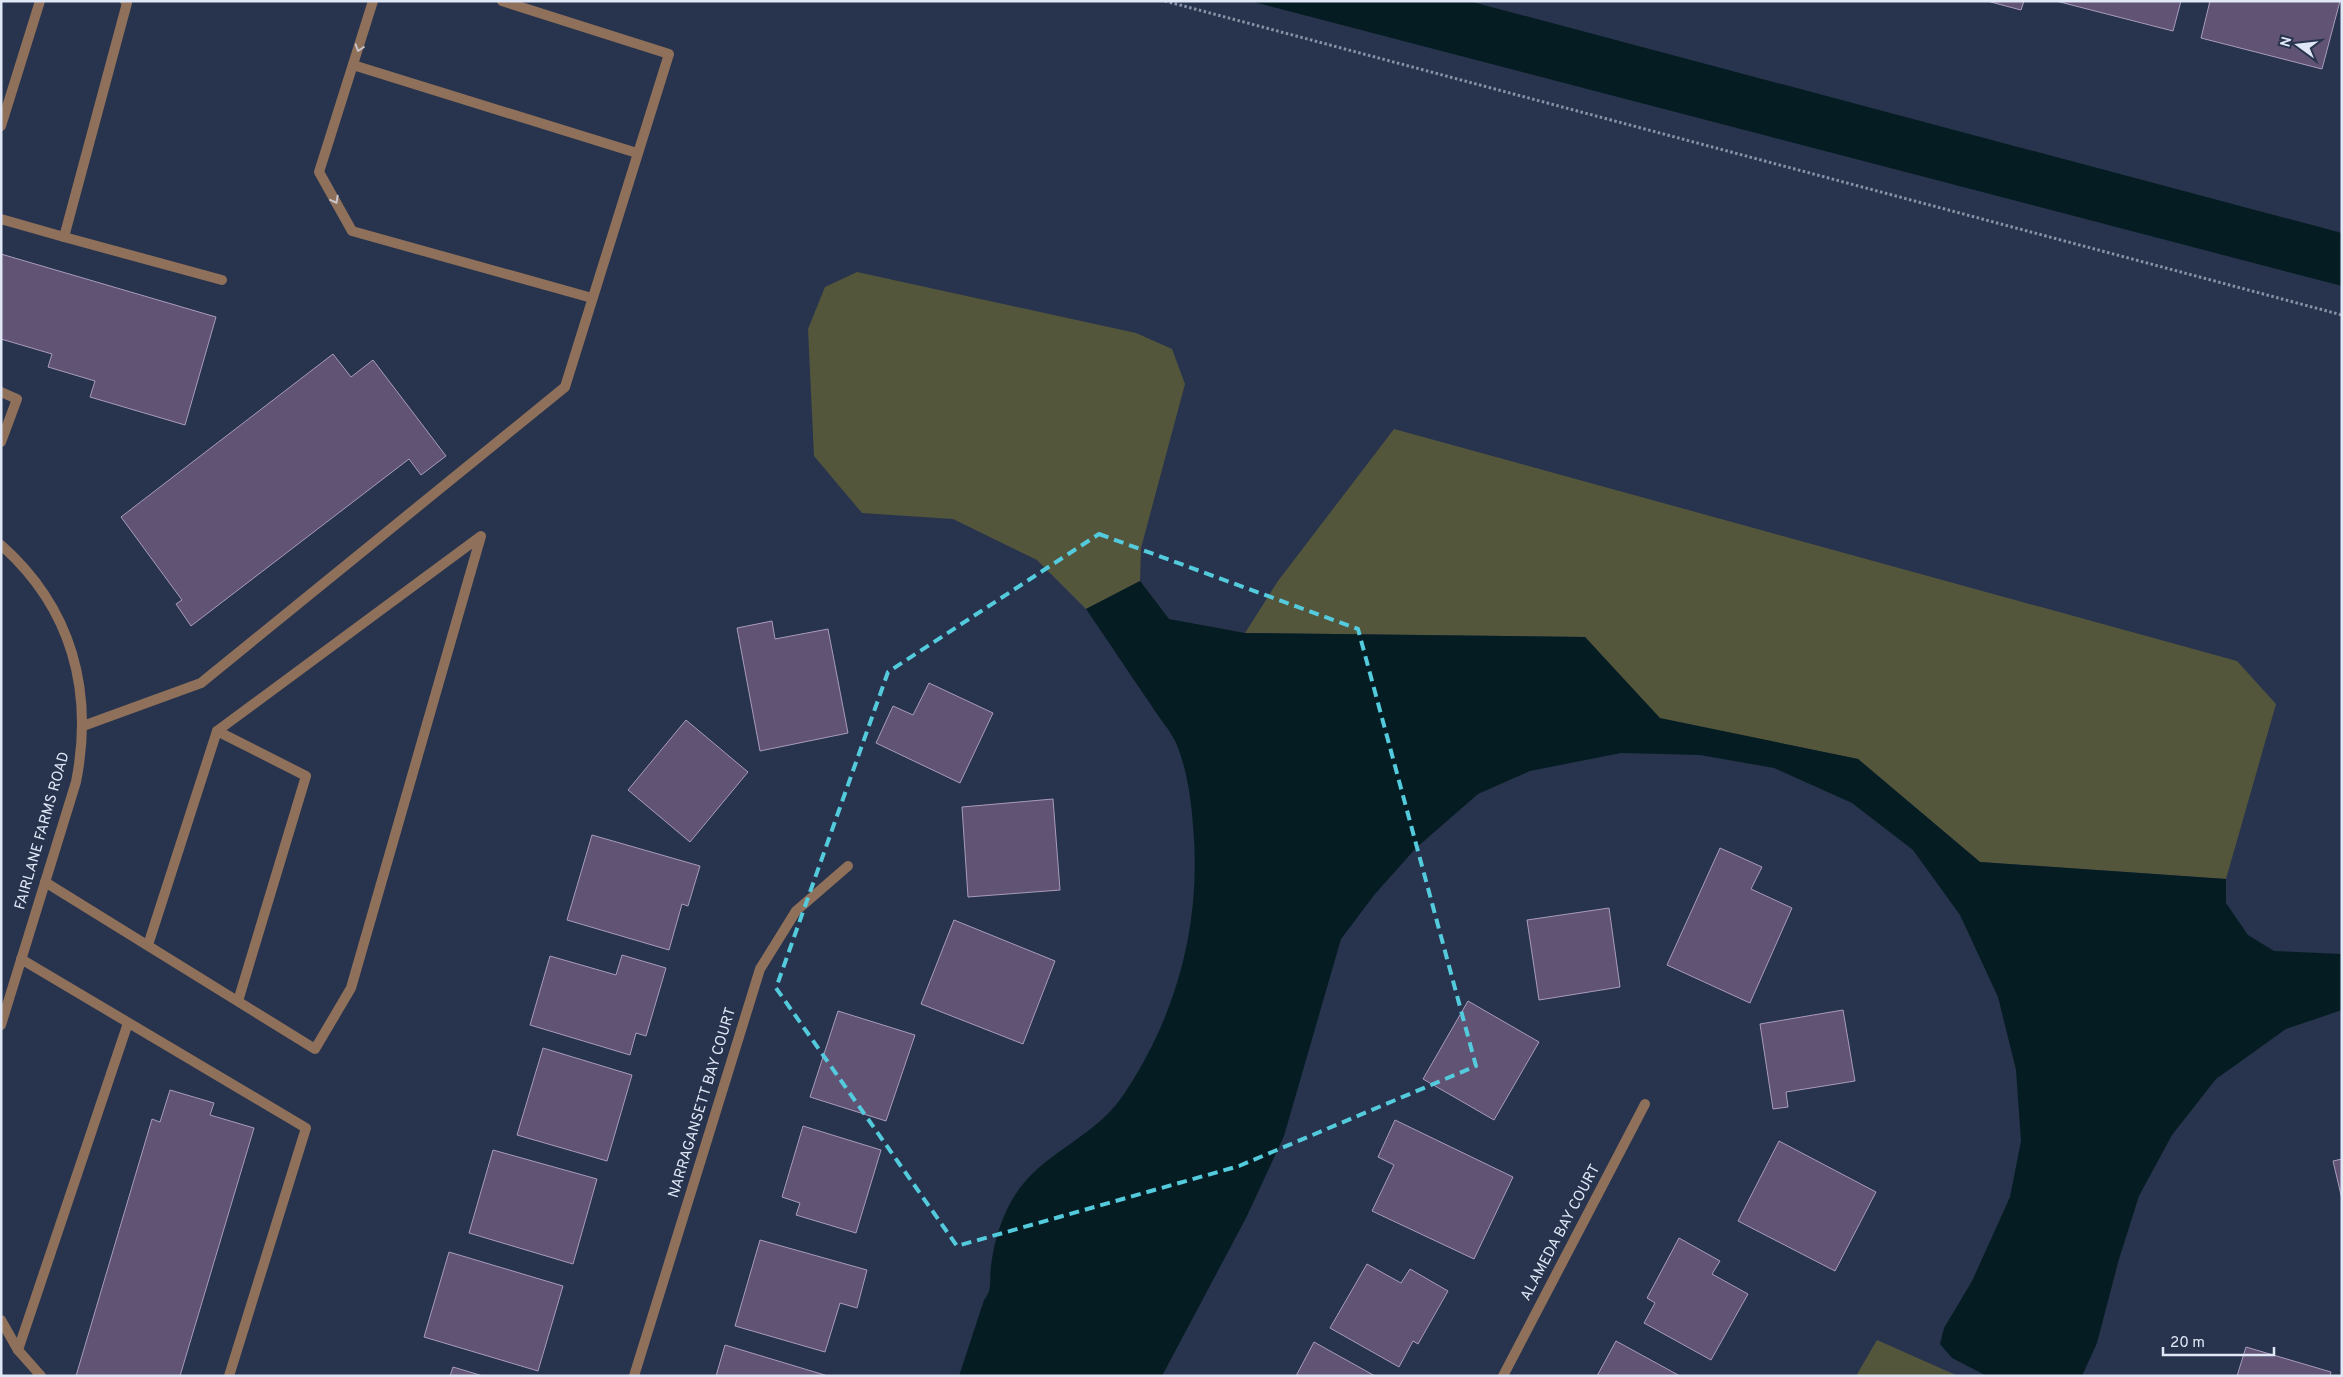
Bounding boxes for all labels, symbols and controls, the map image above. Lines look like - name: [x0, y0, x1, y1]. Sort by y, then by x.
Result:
- north arrow: [2273, 20, 2323, 70]
- text: N: [2277, 35, 2296, 49]
- one-way arrow: [354, 43, 364, 51]
- one-way arrow: [329, 195, 339, 204]
- street label: FAIRLANE FARMS ROAD: [11, 750, 75, 912]
- street label: NARRAGANSETT BAY COURT: [665, 1005, 741, 1201]
- street label: ALAMEDA BAY COURT: [1517, 1161, 1605, 1305]
- scale bar: [2163, 1324, 2274, 1356]
- text: 20 m: [2170, 1334, 2205, 1353]

